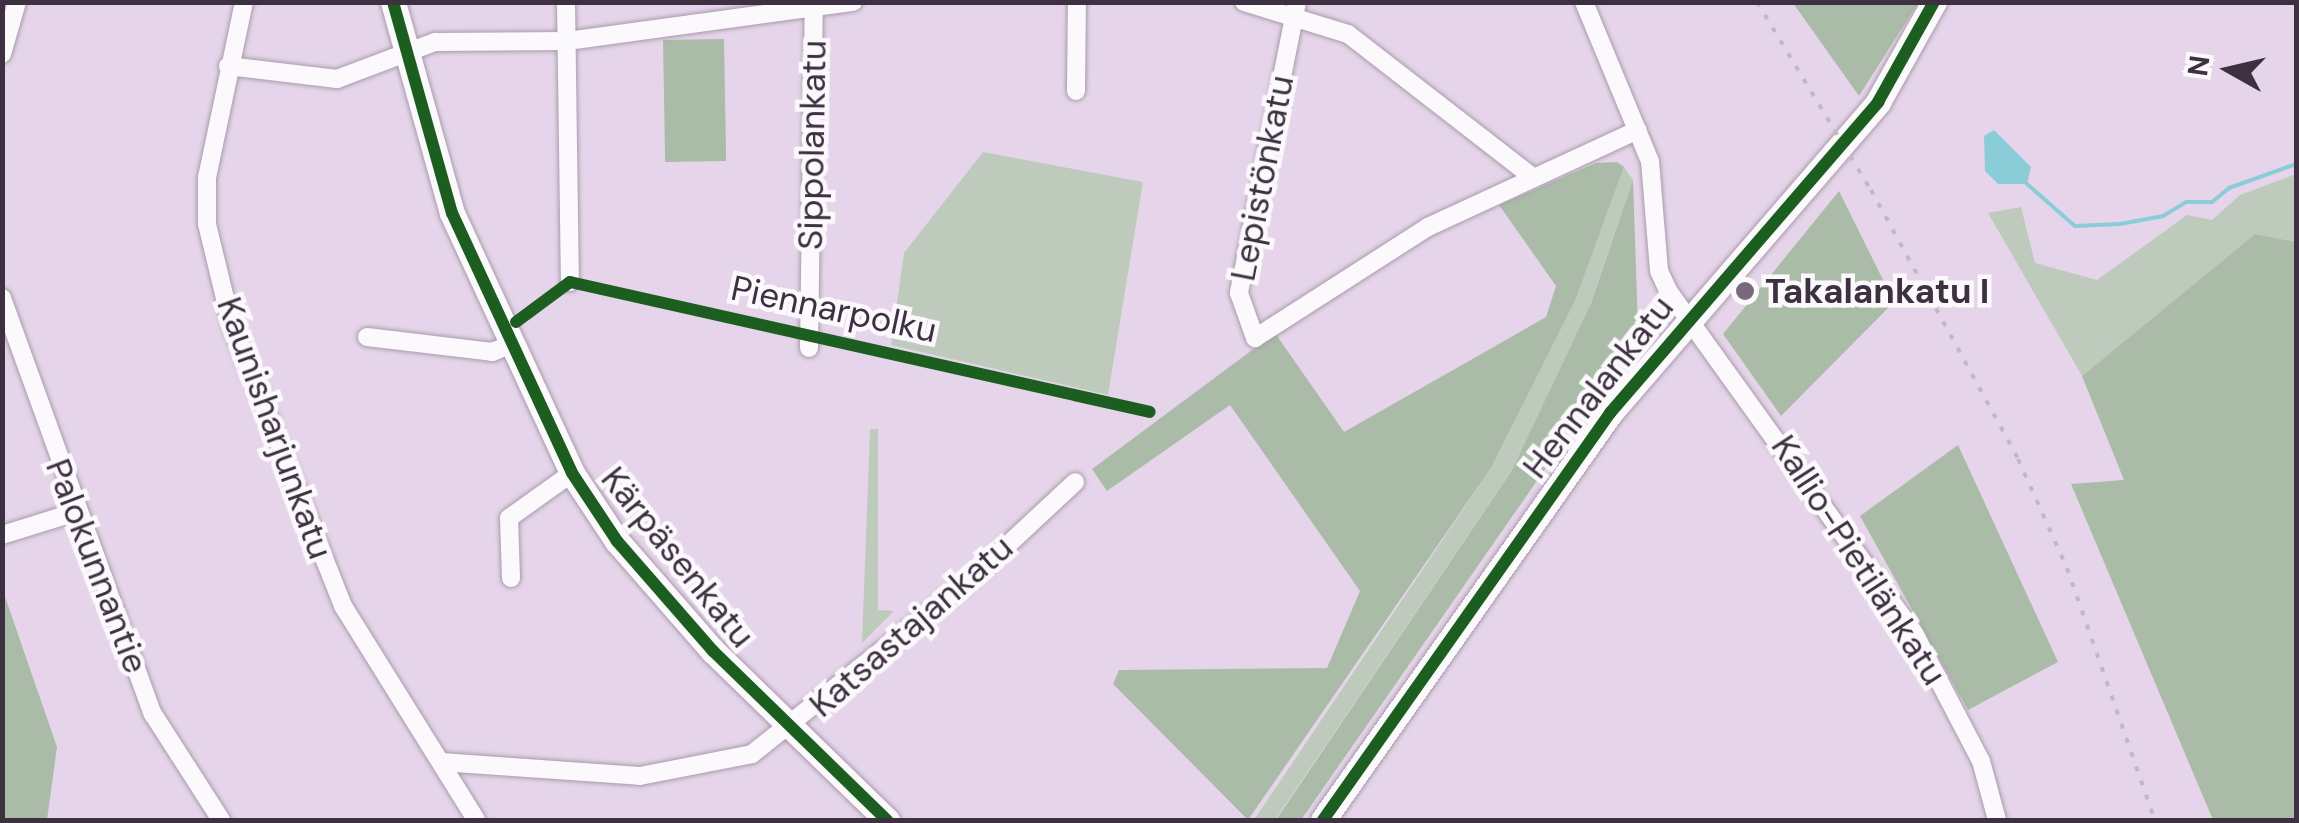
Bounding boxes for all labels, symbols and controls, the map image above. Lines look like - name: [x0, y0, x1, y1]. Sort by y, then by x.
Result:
- north arrow: [2179, 20, 2279, 120]
- street label: Sippolankatu: [789, 40, 835, 250]
- text: N: [2179, 53, 2219, 78]
- street label: Lepistönkatu: [1221, 72, 1303, 284]
- street label: Piennarpolku: [727, 267, 941, 351]
- place label: Takalankatu I: [1765, 270, 1989, 312]
- marker: Takalankatu I: [1734, 280, 1756, 302]
- street label: Hennalankatu: [1514, 288, 1682, 486]
- street label: Kaunisharjunkatu: [208, 291, 342, 565]
- street label: Kallio-Pietilänkatu: [1763, 427, 1955, 693]
- street label: Palokunnantie: [37, 453, 157, 679]
- street label: Kärpäsenkatu: [592, 458, 764, 656]
- street label: Katsastajankatu: [801, 526, 1021, 726]

